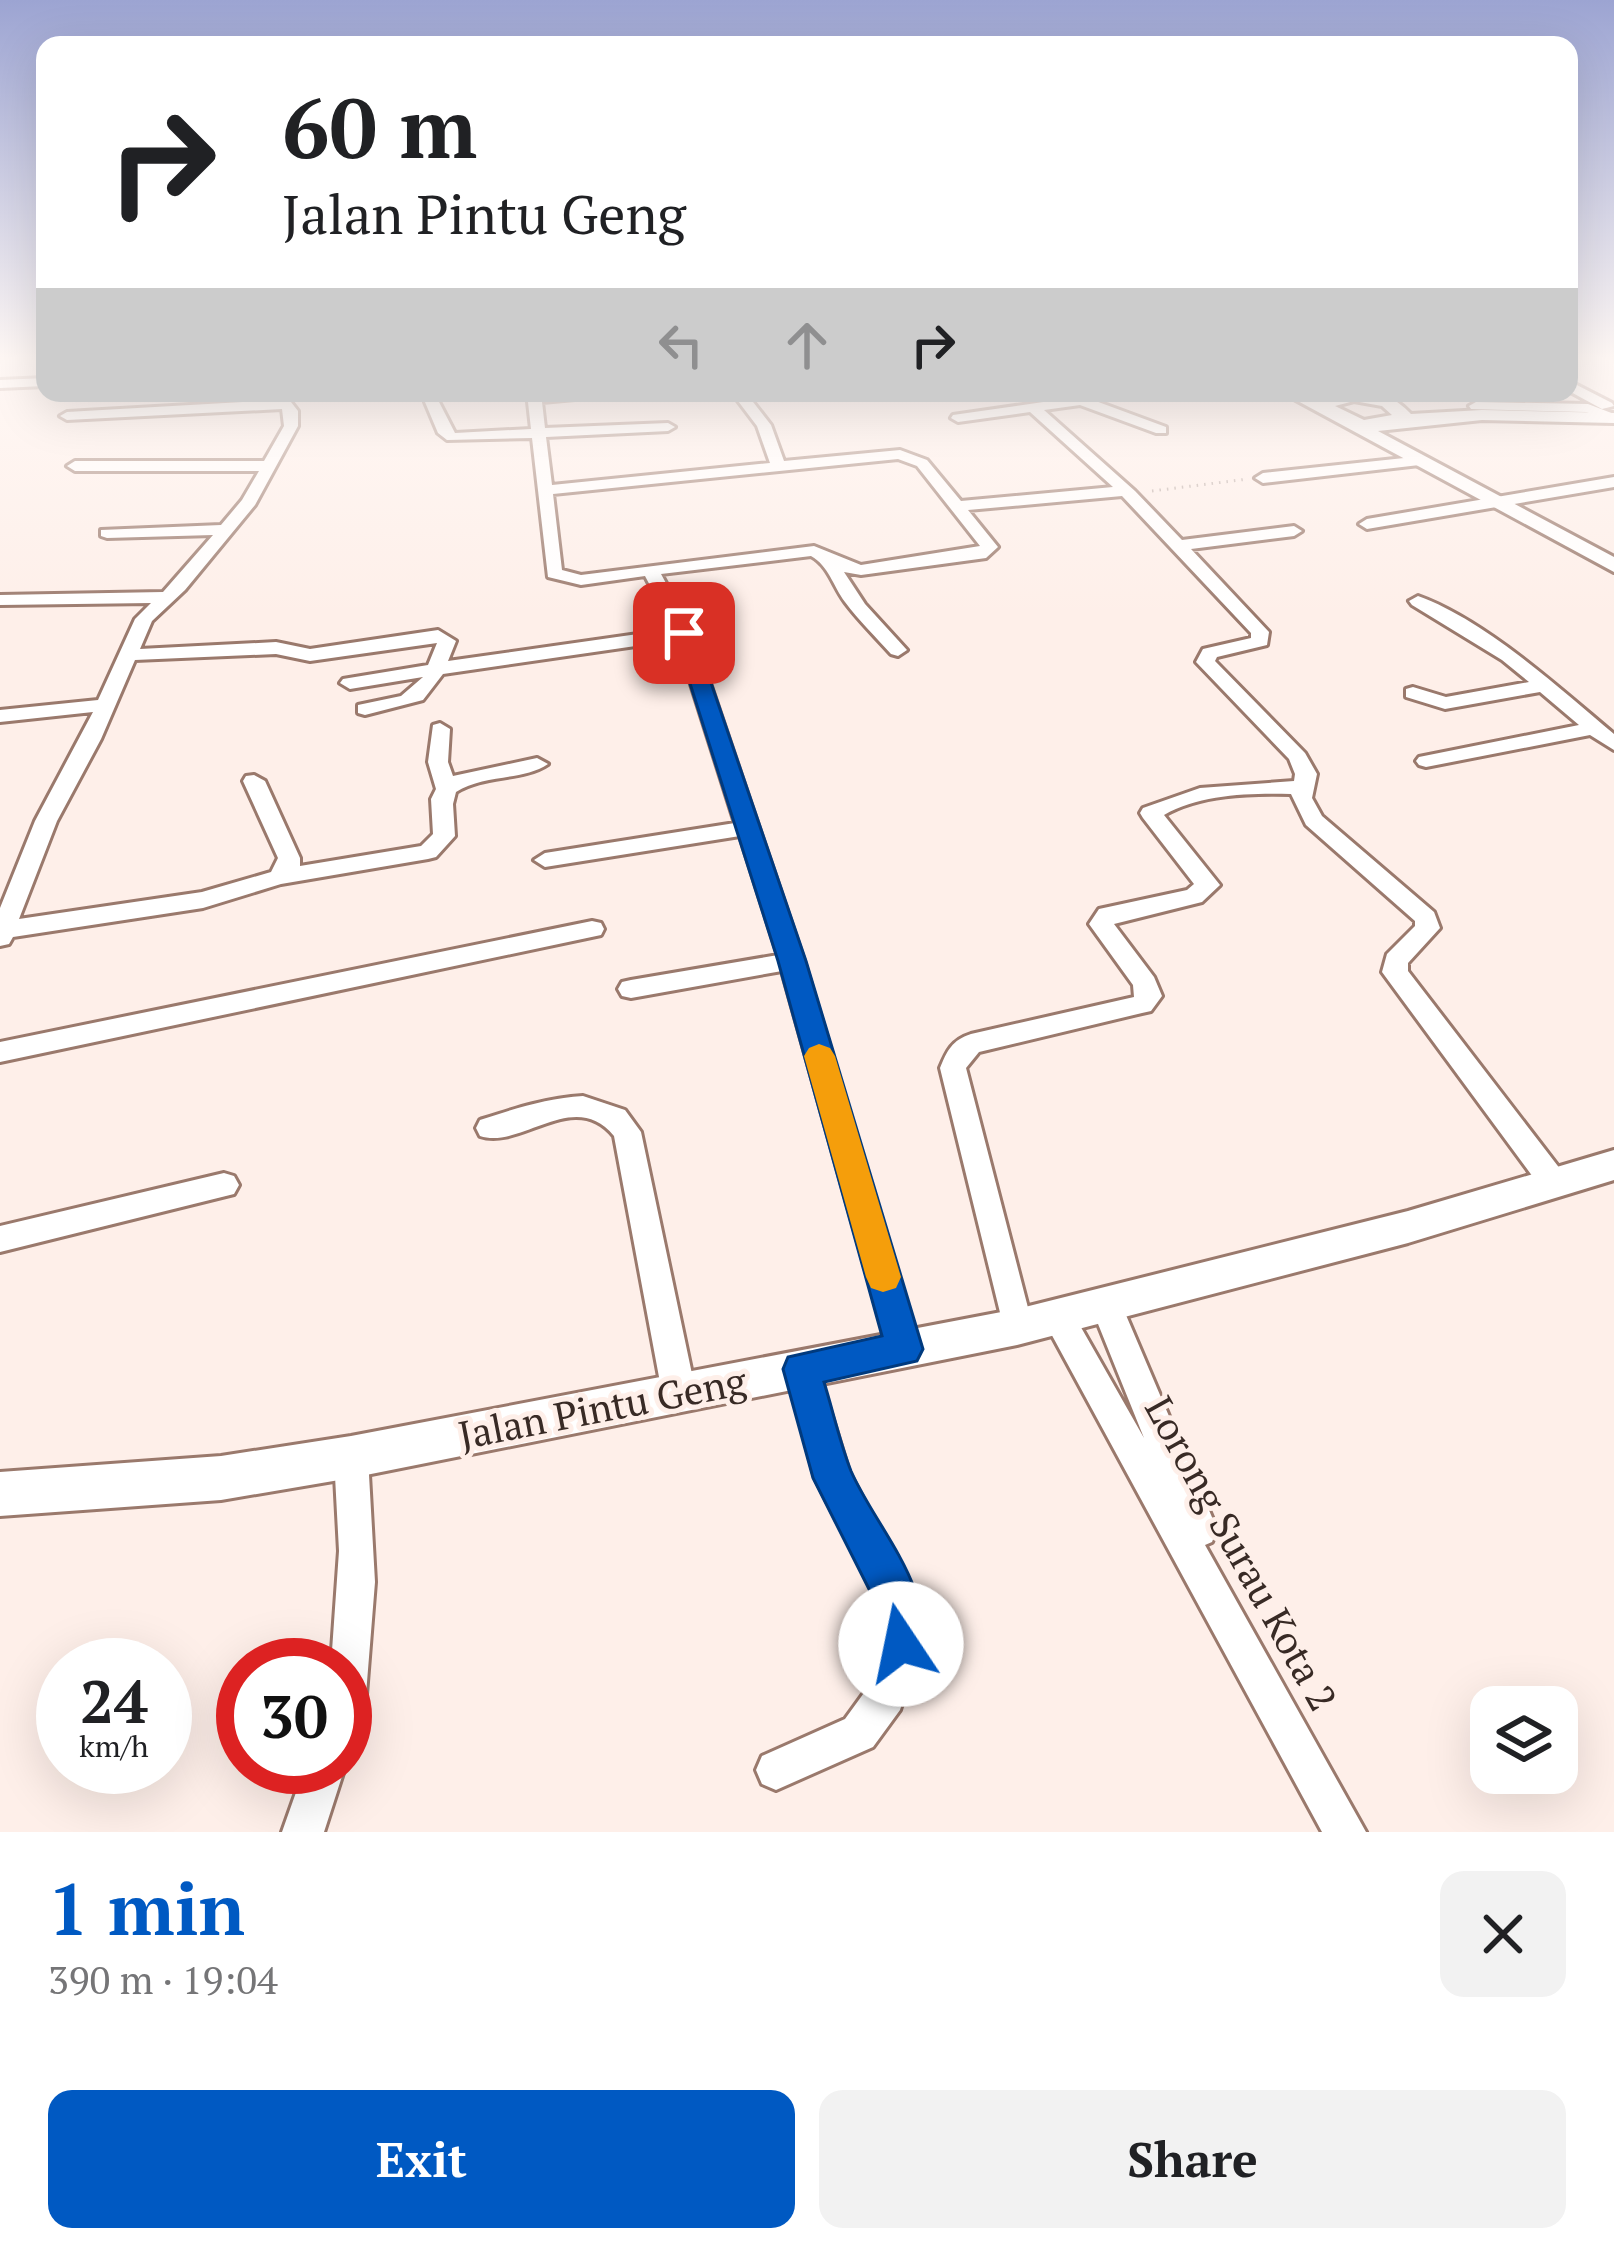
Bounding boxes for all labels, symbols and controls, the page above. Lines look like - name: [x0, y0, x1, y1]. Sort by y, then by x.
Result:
- text: 60 m: [282, 71, 477, 182]
- icon: right: [84, 84, 240, 240]
- text: Jalan Pintu Geng: [282, 178, 686, 249]
- icon: left: [648, 312, 714, 378]
- icon: ahead: [774, 312, 840, 378]
- icon: right: [900, 312, 966, 378]
- pin: [633, 582, 735, 684]
- icon: arrive: [651, 600, 717, 666]
- street label: Jalan Pintu Geng: [454, 1354, 751, 1460]
- street label: Lorong Surau Kota 2: [1134, 1387, 1350, 1719]
- position arrow: [838, 1581, 964, 1707]
- speed limit sign: 30: [216, 1638, 372, 1794]
- text: 24: [80, 1661, 148, 1740]
- map controls: [1470, 1686, 1578, 1794]
- button: layers: [1470, 1686, 1578, 1794]
- text: km/h: [79, 1726, 149, 1766]
- text: 1 min: [48, 1860, 245, 1956]
- button: close: [1440, 1871, 1566, 1997]
- text: 390 m · 19:04: [48, 1953, 278, 2005]
- button: Exit: [48, 2090, 795, 2228]
- button: Share: [819, 2090, 1566, 2228]

